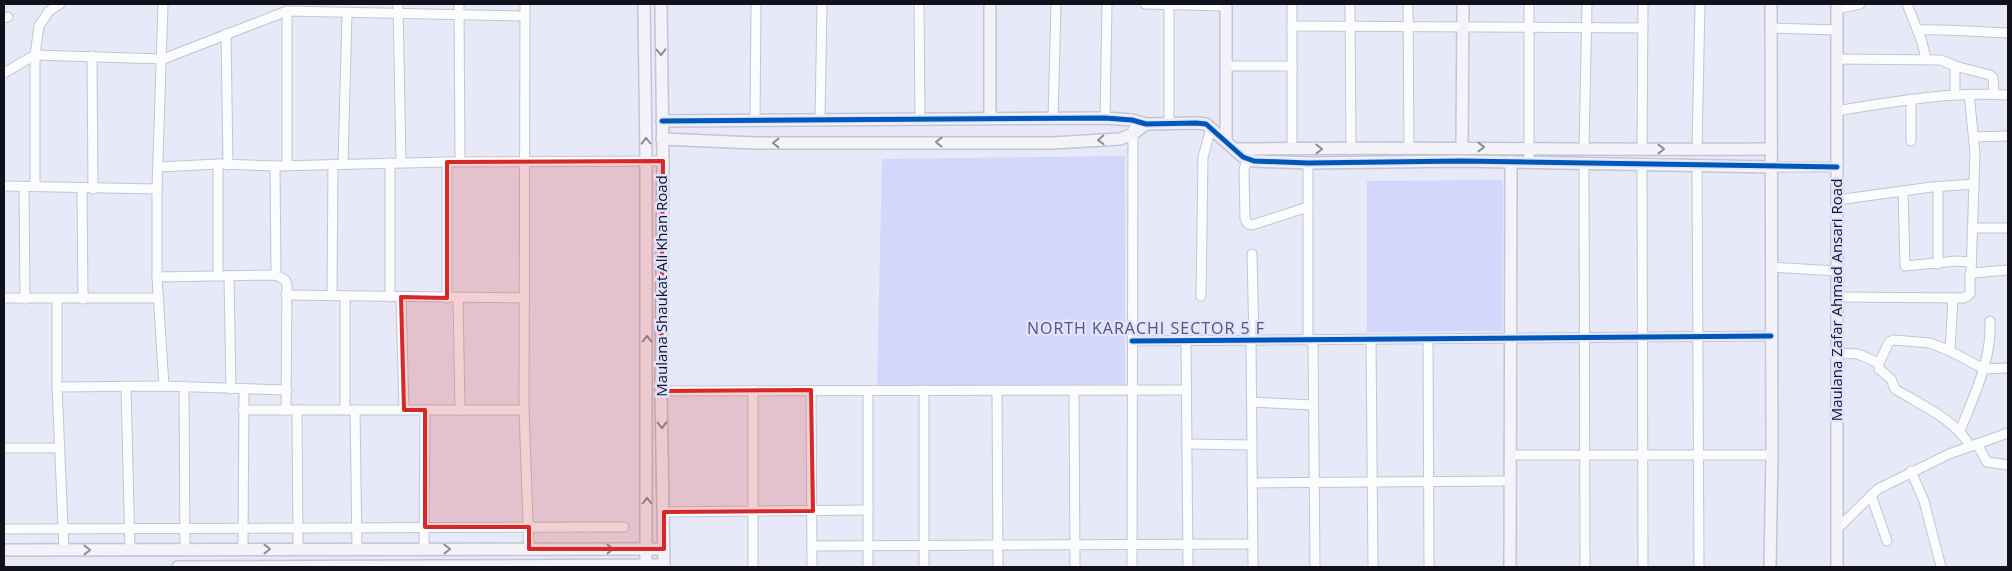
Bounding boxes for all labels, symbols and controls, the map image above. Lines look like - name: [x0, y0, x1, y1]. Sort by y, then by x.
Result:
- one-way arrow: [656, 49, 666, 57]
- one-way arrow: [1097, 135, 1105, 146]
- one-way arrow: [641, 137, 651, 144]
- one-way arrow: [772, 137, 780, 148]
- one-way arrow: [935, 137, 942, 147]
- one-way arrow: [1478, 142, 1486, 152]
- one-way arrow: [1316, 144, 1323, 154]
- one-way arrow: [1658, 144, 1666, 155]
- street label: Maulana Shaukat Ali Khan Road: [651, 175, 671, 397]
- street label: Maulana Zafar Ahmad Ansari Road: [1826, 179, 1846, 421]
- district label: NORTH KARACHI SECTOR 5 F: [1027, 317, 1265, 339]
- one-way arrow: [642, 334, 652, 342]
- one-way arrow: [657, 422, 667, 429]
- one-way arrow: [642, 497, 652, 504]
- one-way arrow: [264, 544, 272, 554]
- one-way arrow: [444, 544, 452, 554]
- one-way arrow: [606, 544, 614, 554]
- one-way arrow: [84, 545, 92, 555]

